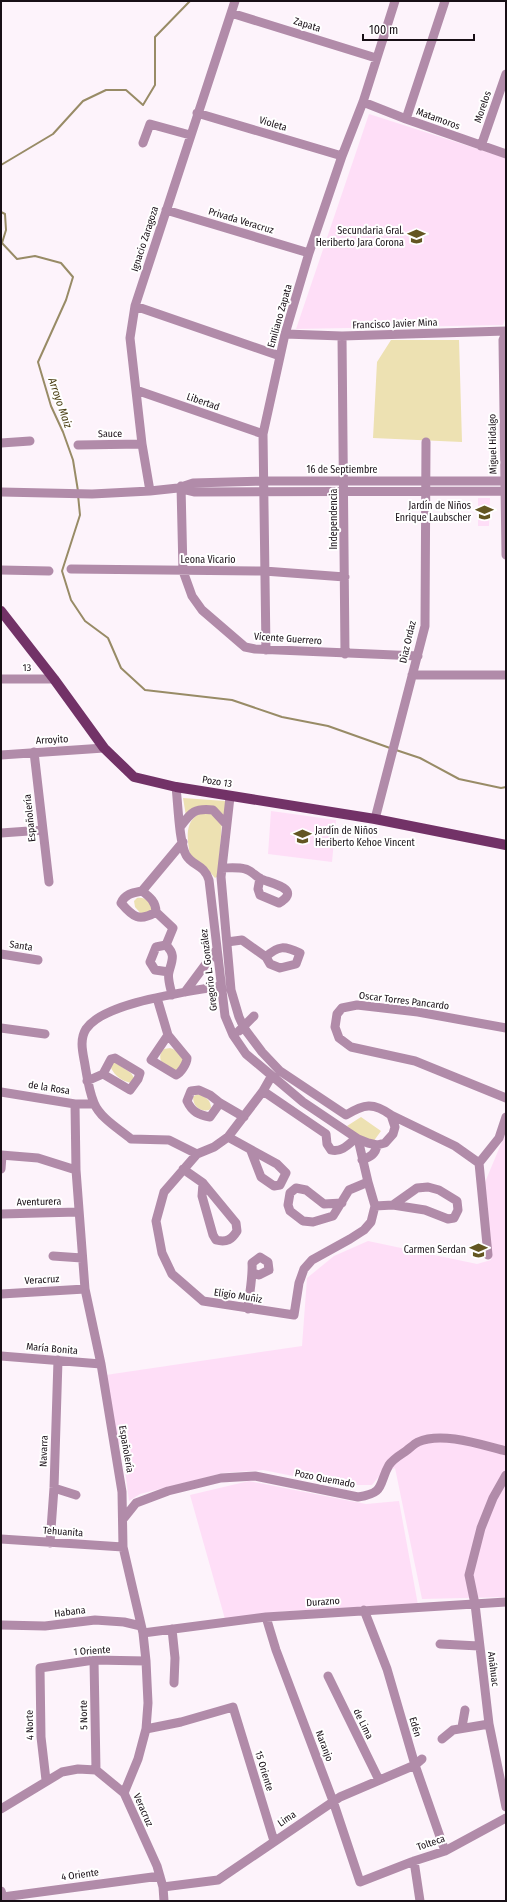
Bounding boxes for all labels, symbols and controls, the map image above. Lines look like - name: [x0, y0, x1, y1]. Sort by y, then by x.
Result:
- street label: Zapata: [292, 15, 322, 35]
- scale bar: [363, 16, 474, 42]
- text: 100 m: [369, 23, 398, 37]
- street label: Morelos: [472, 90, 494, 124]
- street label: Matamoros: [414, 106, 462, 132]
- street label: Violeta: [258, 114, 288, 134]
- street label: Ignacio Zaragoza: [129, 205, 161, 273]
- street label: Privada Veracruz: [207, 205, 275, 237]
- place label: Secundaria Gral. Heriberto Jara Corona: [316, 225, 404, 249]
- school or university icon: Secundaria Gral. Heriberto Jara Corona: [407, 227, 427, 247]
- street label: Emiliano Zapata: [265, 283, 295, 349]
- street label: Francisco Javier Mina: [352, 317, 438, 331]
- water label: Arroyo Maiz: [45, 375, 75, 431]
- street label: Libertad: [185, 391, 221, 413]
- street label: Miguel Hidalgo: [486, 414, 500, 474]
- street label: Sauce: [98, 428, 122, 440]
- street label: 16 de Septiembre: [307, 464, 378, 476]
- street label: Independencia: [328, 488, 340, 550]
- place label: Jardín de Niños Enrique Laubscher: [395, 499, 472, 524]
- school or university icon: Jardín de Niños Enrique Laubscher: [474, 502, 494, 522]
- street label: Leona Vicario: [181, 554, 235, 566]
- street label: Diaz Ordaz: [397, 620, 419, 664]
- street label: Vicente Guerrero: [253, 631, 323, 647]
- street label: 13: [23, 662, 32, 674]
- street label: Arroyito: [35, 733, 69, 747]
- street label: Pozo 13: [201, 774, 233, 790]
- street label: Españolería: [21, 793, 38, 843]
- place label: Jardín de Niños Heriberto Kehoe Vincent: [315, 824, 416, 849]
- school or university icon: Jardín de Niños Heriberto Kehoe Vincent: [292, 827, 312, 847]
- street label: Gregorio L. González: [198, 928, 220, 1012]
- street label: Santa: [9, 938, 34, 954]
- street label: Oscar Torres Pancardo: [358, 990, 450, 1012]
- street label: de la Rosa: [27, 1079, 71, 1097]
- street label: Aventurera: [17, 1196, 61, 1208]
- school or university icon: Carmen Serdan: [469, 1240, 489, 1260]
- place label: Carmen Serdan: [404, 1244, 466, 1256]
- street label: Veracruz: [24, 1273, 60, 1287]
- street label: Eligio Muñiz: [213, 1286, 263, 1306]
- street label: María Bonita: [26, 1340, 79, 1357]
- street label: Españolería: [116, 1424, 137, 1474]
- street label: Navarra: [37, 1435, 51, 1467]
- street label: Pozo Quemado: [294, 1467, 356, 1491]
- street label: Tehuanita: [42, 1525, 84, 1539]
- street label: Durazno: [306, 1595, 340, 1609]
- street label: Habana: [54, 1604, 86, 1620]
- street label: 1 Oriente: [73, 1644, 111, 1658]
- street label: Anáhuac: [485, 1651, 501, 1688]
- street label: 5 Norte: [78, 1700, 90, 1730]
- street label: de Lima: [351, 1707, 375, 1741]
- street label: 4 Norte: [23, 1710, 37, 1740]
- street label: Edén: [406, 1716, 424, 1738]
- street label: Naranjo: [313, 1729, 335, 1763]
- street label: 15 Oriente: [252, 1749, 276, 1793]
- street label: Veracruz: [130, 1792, 156, 1828]
- street label: Lima: [276, 1809, 299, 1829]
- street label: Tolteca: [415, 1833, 447, 1853]
- street label: 4 Oriente: [60, 1866, 100, 1884]

